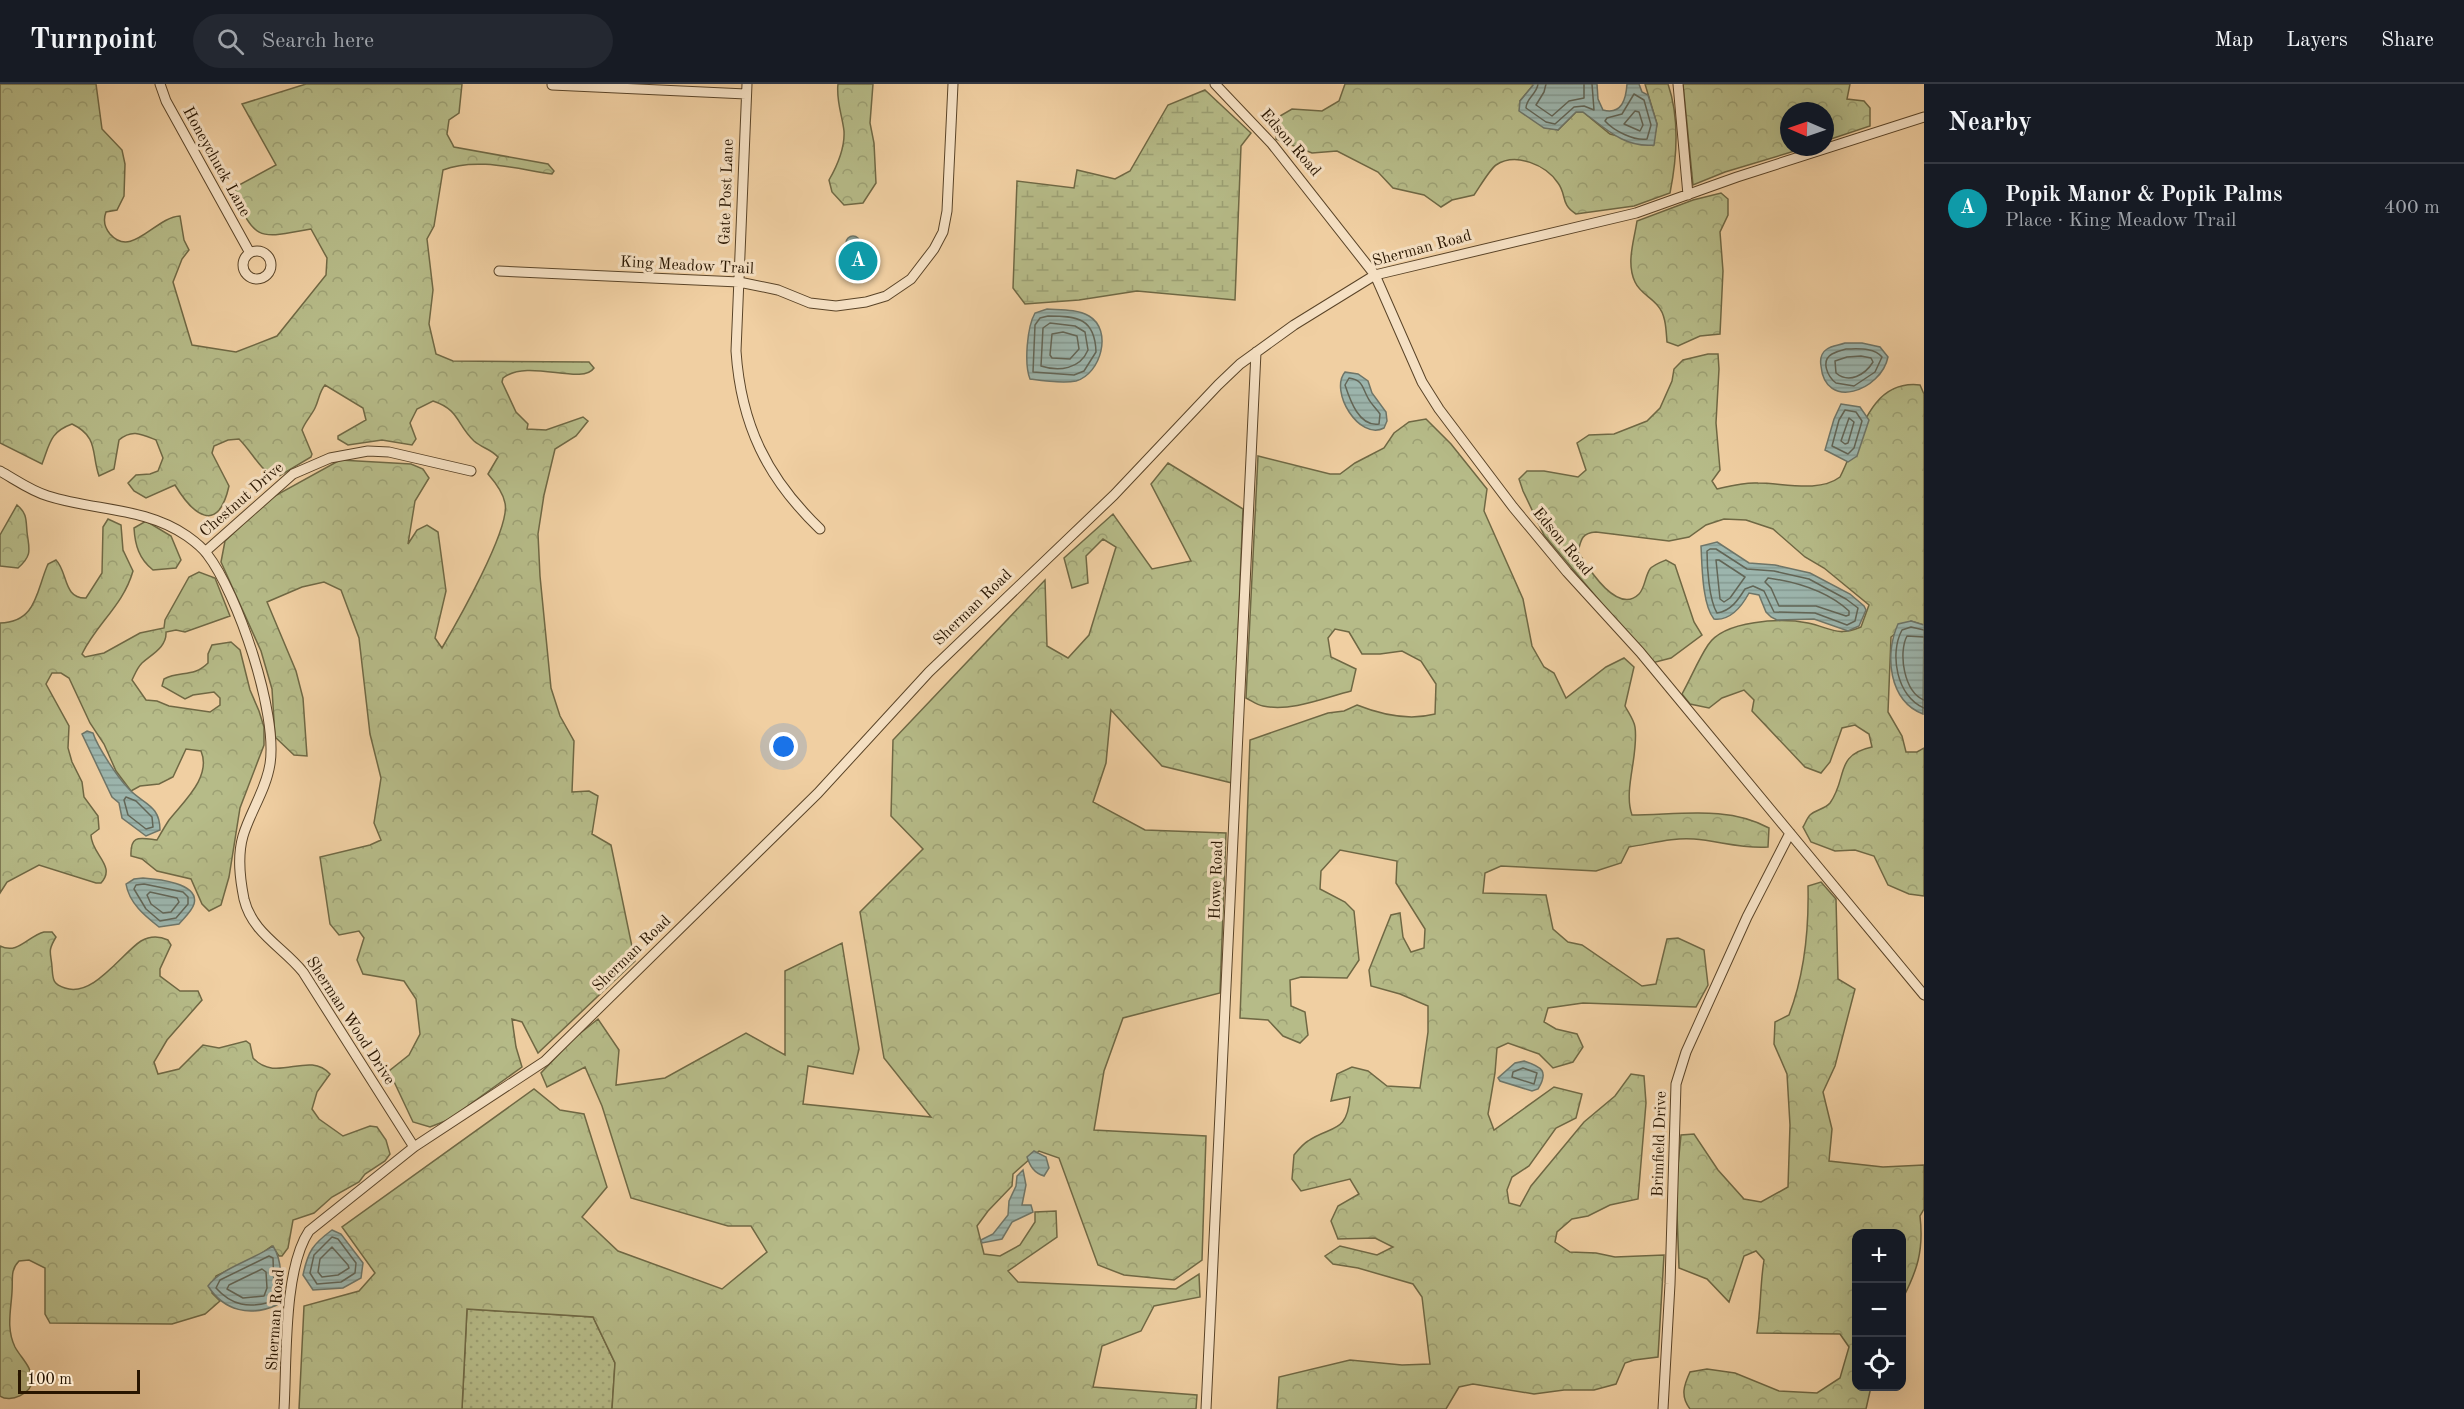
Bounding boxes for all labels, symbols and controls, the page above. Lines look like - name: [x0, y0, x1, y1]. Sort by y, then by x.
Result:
- search box: [193, 14, 613, 68]
- icon: search: [214, 25, 247, 58]
- text: Turnpoint: [30, 27, 157, 55]
- text: Search here: [262, 30, 374, 52]
- text: Map: [2214, 30, 2253, 51]
- text: Layers: [2286, 30, 2348, 51]
- text: Share: [2381, 30, 2434, 51]
- north arrow: [1780, 102, 1834, 156]
- street label: Honeychuck Lane: [179, 104, 253, 220]
- street label: Edson Road: [1257, 106, 1323, 180]
- text: Nearby: [1948, 110, 2032, 136]
- street label: Gate Post Lane: [717, 139, 737, 245]
- text: Popik Manor & Popik Palms: [2005, 184, 2282, 206]
- text: A: [1960, 198, 1975, 218]
- text: 400 m: [2384, 198, 2440, 218]
- text: Place · King Meadow Trail: [2005, 211, 2236, 231]
- street label: Sherman Road: [1371, 228, 1473, 270]
- pin: A: [838, 238, 878, 284]
- street label: King Meadow Trail: [620, 254, 754, 278]
- street label: Chestnut Drive: [197, 460, 287, 540]
- street label: Edson Road: [1529, 505, 1595, 579]
- street label: Sherman Road: [931, 567, 1015, 649]
- your location: [769, 732, 798, 761]
- street label: Howe Road: [1208, 840, 1226, 920]
- street label: Sherman Road: [590, 913, 674, 995]
- street label: Sherman Wood Drive: [303, 954, 397, 1088]
- street label: Brimfield Drive: [1650, 1091, 1670, 1197]
- map controls: [1852, 1229, 1906, 1391]
- button: +: [1852, 1229, 1906, 1283]
- street label: Sherman Road: [264, 1269, 288, 1371]
- button: −: [1852, 1283, 1906, 1337]
- button: locate: [1852, 1337, 1906, 1391]
- scale bar: [18, 1367, 140, 1394]
- text: 100 m: [27, 1372, 72, 1388]

